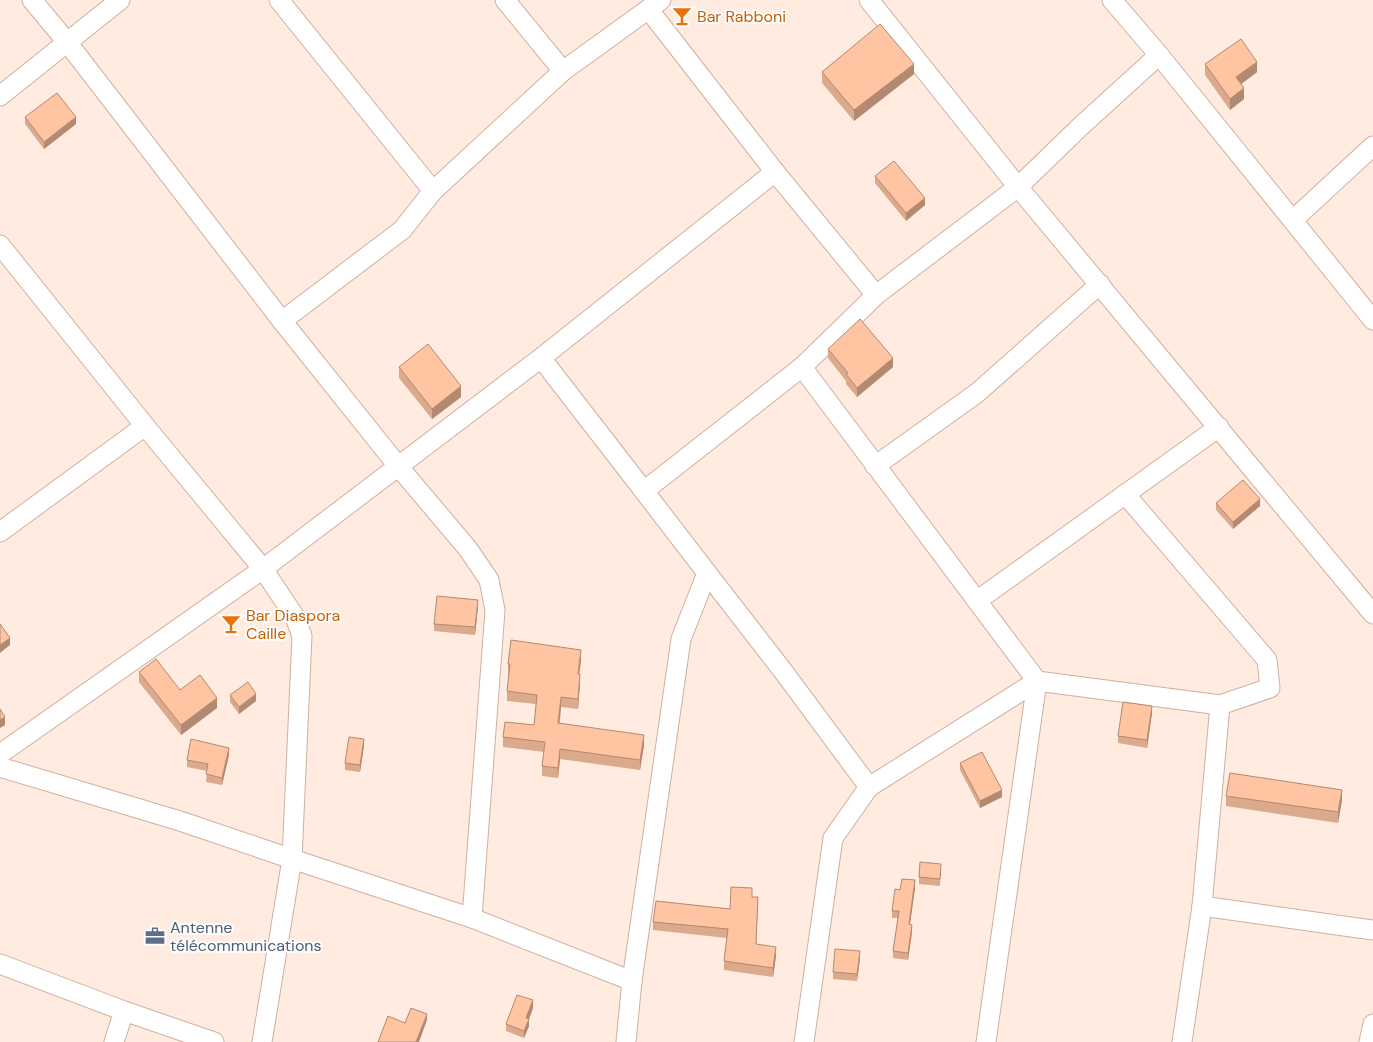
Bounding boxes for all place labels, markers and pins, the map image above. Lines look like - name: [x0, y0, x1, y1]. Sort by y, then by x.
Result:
- bar icon: Bar Rabboni: [671, 5, 693, 27]
- place label: Bar Rabboni: [697, 6, 786, 27]
- place label: Bar Diaspora Caille: [246, 605, 340, 644]
- bar icon: Bar Diaspora Caille: [220, 613, 242, 635]
- place label: Antenne télécommunications: [170, 917, 322, 956]
- office icon: Antenne télécommunications: [144, 925, 166, 947]

